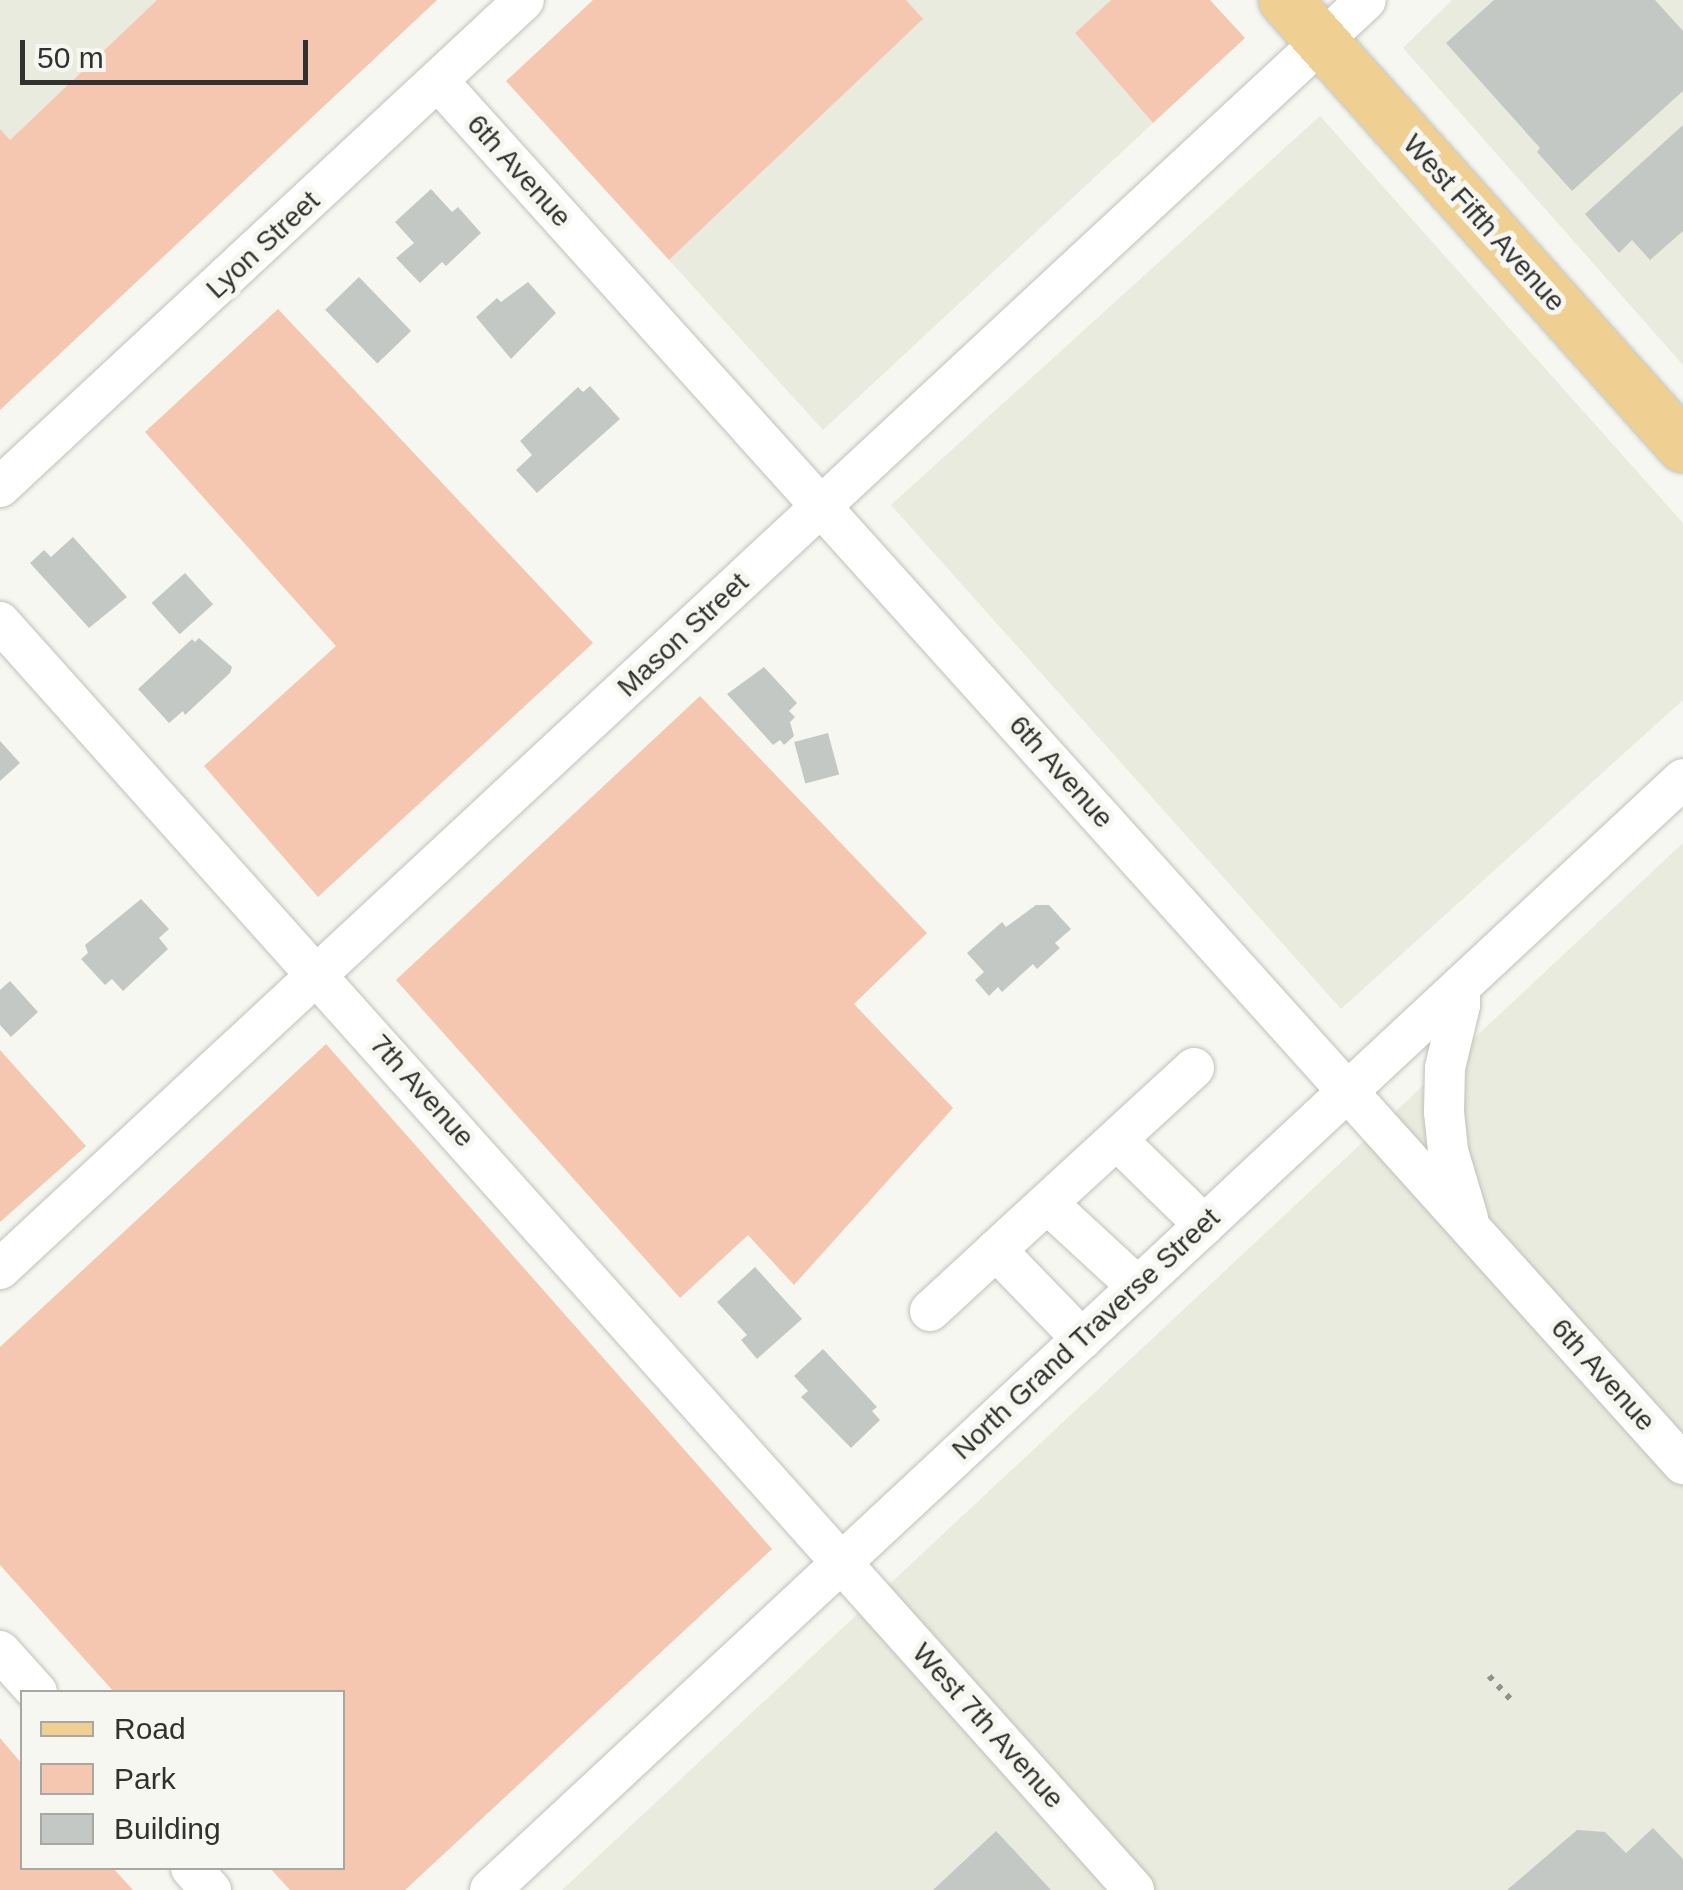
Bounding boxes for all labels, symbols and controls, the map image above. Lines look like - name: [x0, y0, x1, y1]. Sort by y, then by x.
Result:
- scale bar: [25, 20, 312, 82]
- text: 50 m: [37, 41, 104, 74]
- street label: 6th Avenue: [459, 107, 579, 235]
- street label: West Fifth Avenue: [1395, 127, 1573, 319]
- street label: Lyon Street: [200, 184, 326, 306]
- street label: Mason Street: [611, 566, 755, 704]
- street label: 6th Avenue: [1001, 708, 1121, 836]
- street label: 7th Avenue: [362, 1027, 482, 1155]
- street label: North Grand Traverse Street: [945, 1201, 1227, 1467]
- street label: 6th Avenue: [1543, 1311, 1663, 1439]
- street label: West 7th Avenue: [905, 1636, 1071, 1816]
- legend: [20, 1690, 345, 1870]
- text: Road: [114, 1712, 186, 1745]
- text: Park: [114, 1762, 176, 1795]
- text: Building: [114, 1812, 221, 1845]

